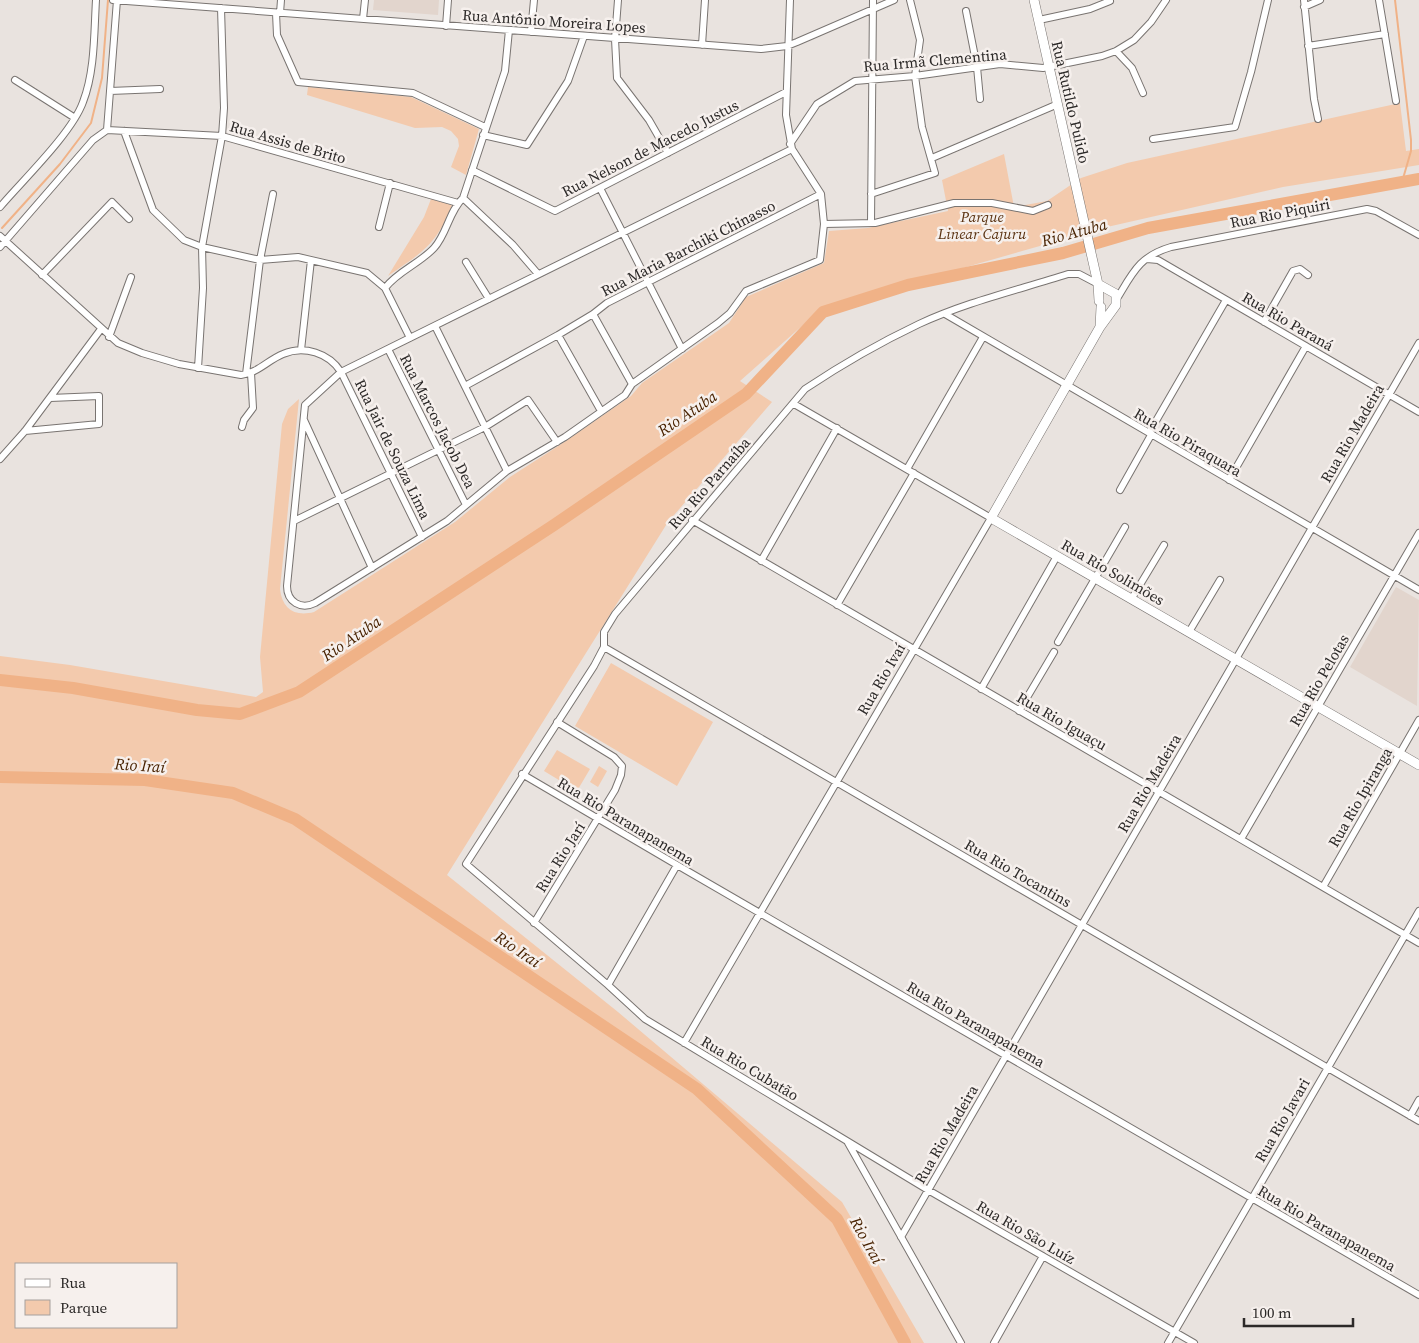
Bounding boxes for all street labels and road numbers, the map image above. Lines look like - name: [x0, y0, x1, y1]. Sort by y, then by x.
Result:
- street label: Rua Antônio Moreira Lopes: [462, 4, 646, 38]
- street label: Rua Rutildo Pulido: [1047, 39, 1095, 165]
- street label: Rua Irmã Clementina: [862, 43, 1008, 77]
- street label: Rua Nelson de Macedo Justus: [558, 94, 742, 202]
- street label: Rua Assis de Brito: [227, 115, 349, 169]
- street label: Rua Rio Piquiri: [1228, 193, 1332, 233]
- street label: Rua Maria Barchiki Chinasso: [597, 195, 779, 301]
- street label: Rua Rio Paraná: [1238, 286, 1338, 356]
- street label: Rua Marcos Jacob Dea: [395, 350, 481, 492]
- street label: Rua Jair de Souza Lima: [350, 375, 436, 523]
- street label: Rua Rio Madeira: [1315, 379, 1389, 486]
- street label: Rua Rio Piraquara: [1130, 403, 1246, 482]
- street label: Rua Rio Parnaíba: [663, 432, 755, 534]
- street label: Rua Rio Solimões: [1057, 534, 1169, 610]
- street label: Rua Rio Pelotas: [1284, 630, 1354, 730]
- street label: Rua Rio Ivaí: [852, 639, 910, 719]
- street label: Rua Rio Iguaçu: [1013, 687, 1111, 755]
- street label: Rua Rio Madeira: [1112, 729, 1186, 836]
- street label: Rua Rio Ipiranga: [1323, 743, 1397, 851]
- street label: Rua Rio Paranapanema: [554, 772, 699, 870]
- street label: Rua Rio Jarí: [530, 817, 590, 896]
- street label: Rua Rio Tocantins: [961, 834, 1075, 912]
- street label: Rua Rio Paranapanema: [903, 976, 1049, 1072]
- street label: Rua Rio Cubatão: [697, 1031, 803, 1105]
- street label: Rua Rio Javari: [1249, 1074, 1315, 1166]
- street label: Rua Rio Madeira: [909, 1080, 983, 1187]
- street label: Rua Rio Paranapanema: [1254, 1180, 1400, 1276]
- street label: Rua Rio São Luíz: [973, 1195, 1080, 1269]

